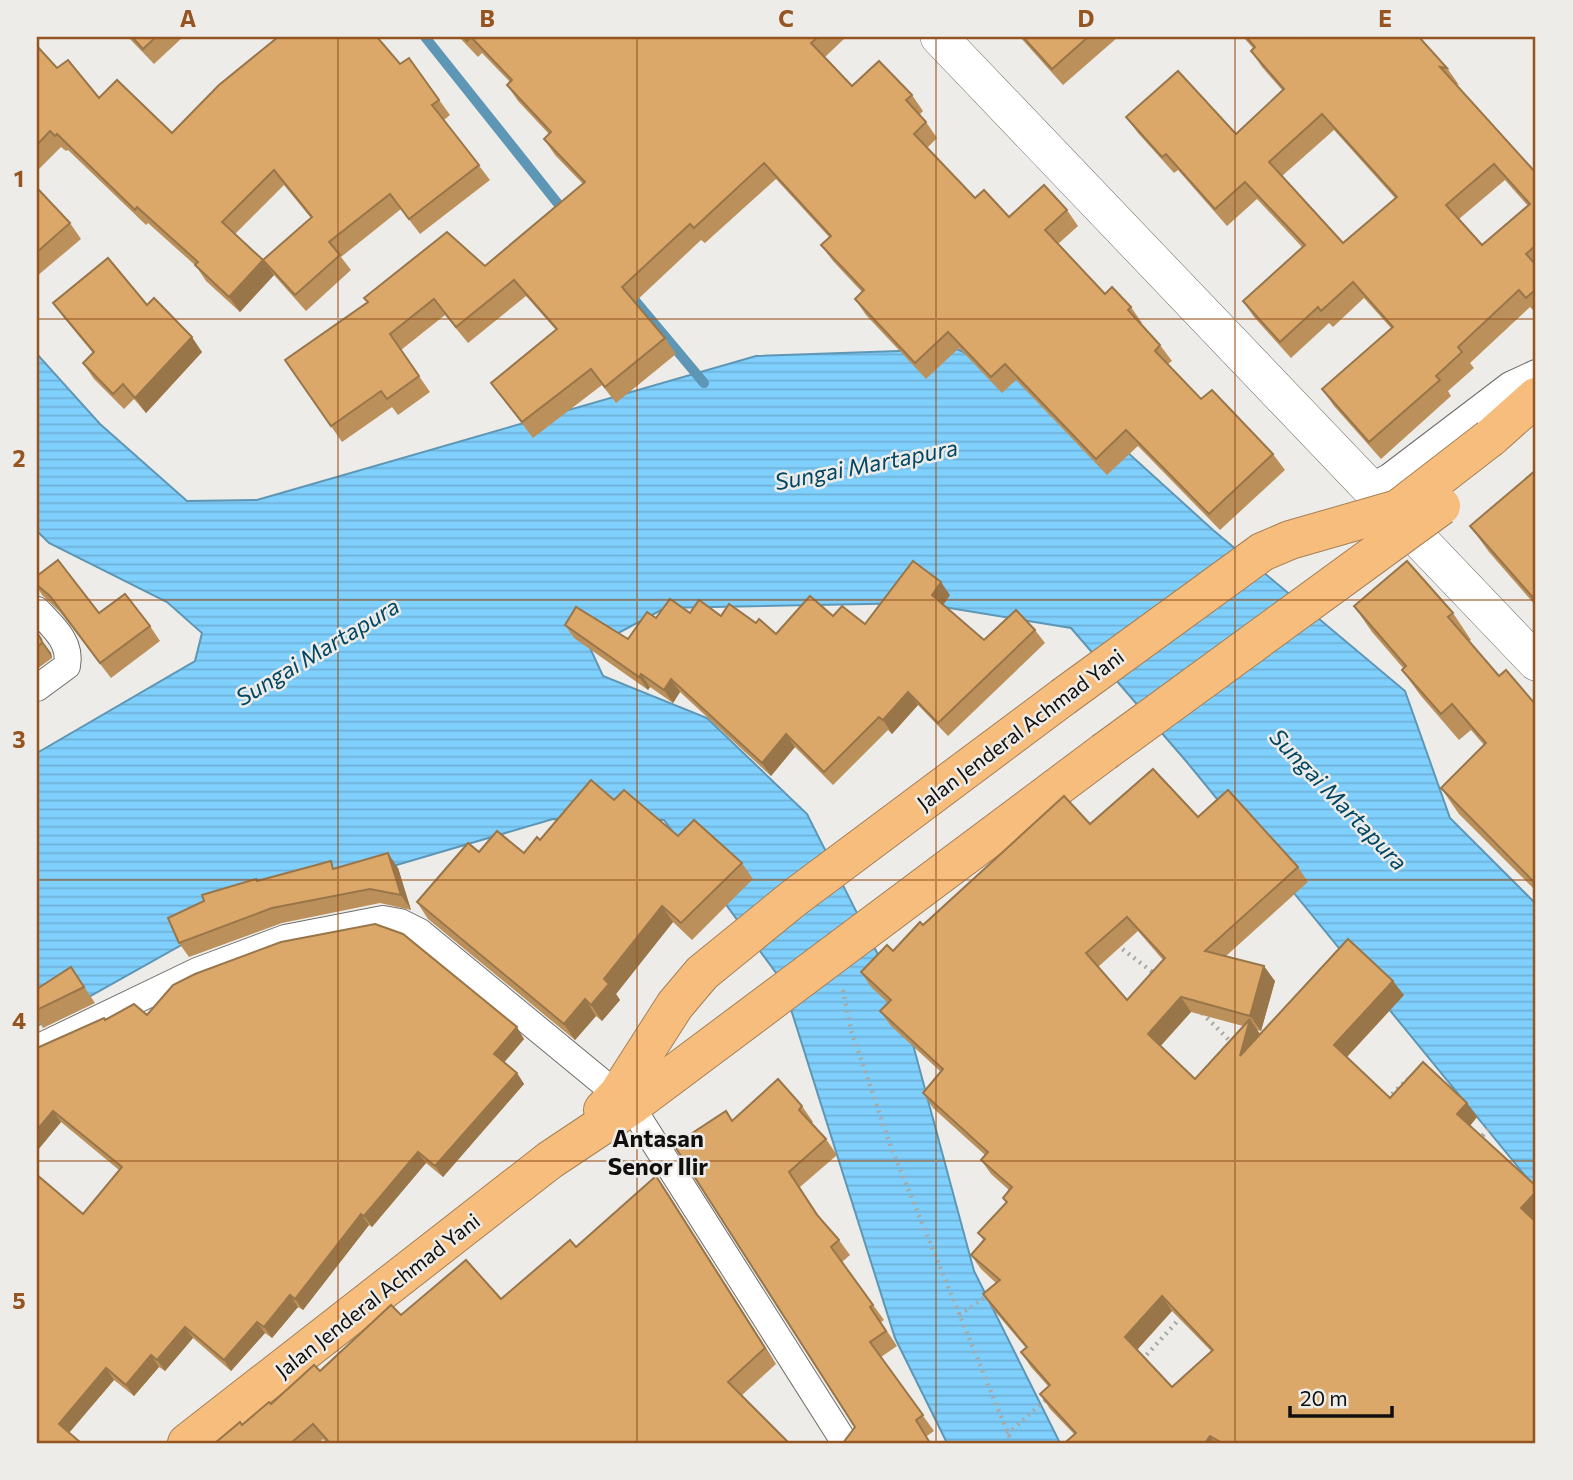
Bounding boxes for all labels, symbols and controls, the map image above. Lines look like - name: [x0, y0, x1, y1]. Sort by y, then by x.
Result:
- text: A: [180, 4, 197, 32]
- text: B: [479, 4, 495, 32]
- text: C: [778, 4, 794, 32]
- text: D: [1078, 4, 1095, 32]
- text: E: [1378, 4, 1392, 32]
- text: 1: [14, 164, 24, 192]
- water label: Sungai Martapura: [772, 433, 960, 495]
- text: 2: [12, 444, 26, 472]
- water label: Sungai Martapura: [230, 591, 404, 711]
- street label: Jalan Jenderal Achmad Yani: [912, 643, 1128, 815]
- water label: Sungai Martapura: [1264, 722, 1414, 876]
- text: 3: [12, 725, 26, 753]
- text: 4: [12, 1006, 26, 1034]
- district label: Antasan Senor Ilir: [608, 1123, 708, 1180]
- street label: Jalan Jenderal Achmad Yani: [270, 1207, 484, 1383]
- text: 5: [12, 1286, 26, 1314]
- scale bar: [1290, 1375, 1391, 1419]
- text: 20 m: [1300, 1385, 1348, 1410]

